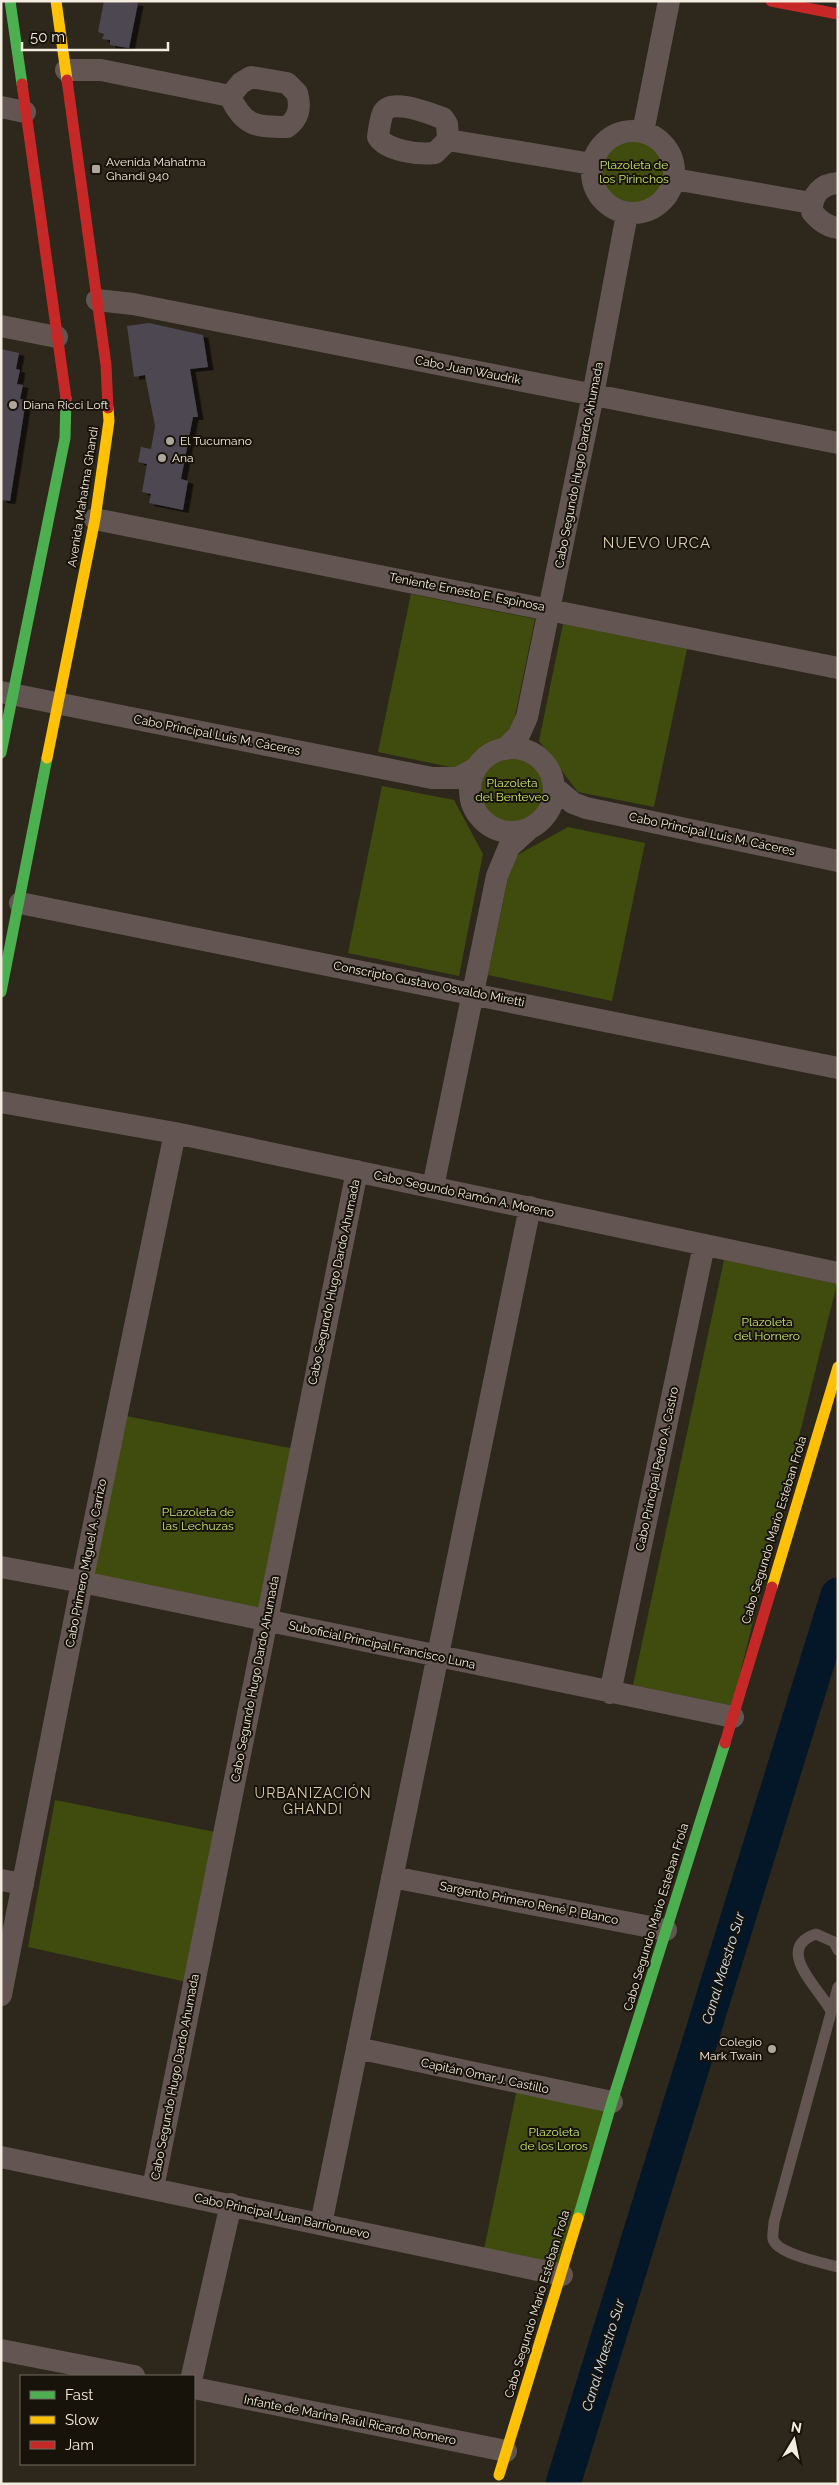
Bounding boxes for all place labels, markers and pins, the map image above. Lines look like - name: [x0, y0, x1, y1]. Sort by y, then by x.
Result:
- place label: Avenida Mahatma Ghandi 940: [106, 155, 206, 183]
- marker: Avenida Mahatma Ghandi 940: [90, 163, 102, 175]
- place label: Diana Ricci Loft: [23, 398, 108, 412]
- marker: Diana Ricci Loft: [7, 399, 19, 411]
- place label: El Tucumano: [180, 434, 252, 448]
- marker: El Tucumano: [164, 435, 176, 447]
- place label: Ana: [172, 451, 194, 465]
- marker: Ana: [156, 452, 168, 464]
- place label: Colegio Mark Twain: [700, 2035, 762, 2063]
- marker: Colegio Mark Twain: [766, 2043, 778, 2055]

